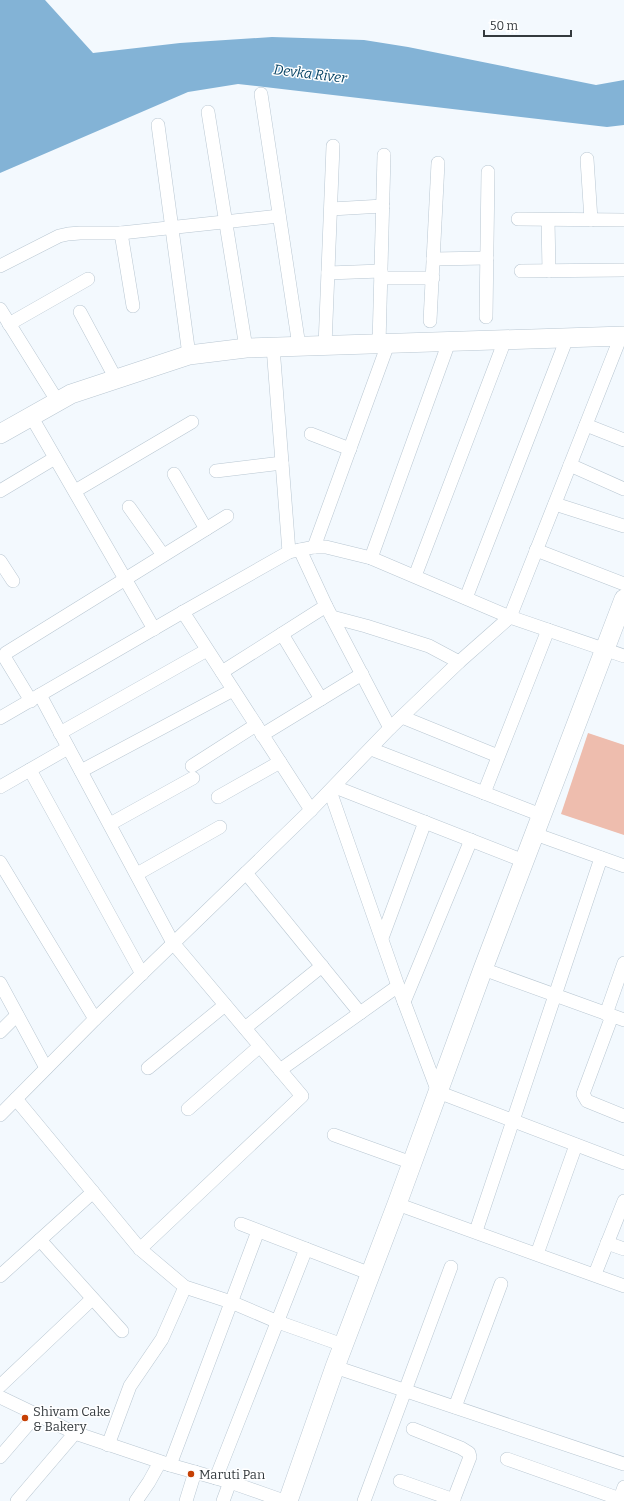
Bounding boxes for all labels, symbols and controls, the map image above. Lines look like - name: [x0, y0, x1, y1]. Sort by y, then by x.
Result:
- scale bar: [484, 12, 571, 38]
- text: 50 m: [490, 19, 519, 33]
- water label: Devka River: [272, 61, 349, 87]
- place label: Shivam Cake & Bakery: [33, 1404, 110, 1434]
- marker: Shivam Cake & Bakery: [20, 1413, 30, 1423]
- place label: Maruti Pan: [199, 1467, 266, 1482]
- marker: Maruti Pan: [186, 1469, 196, 1479]

